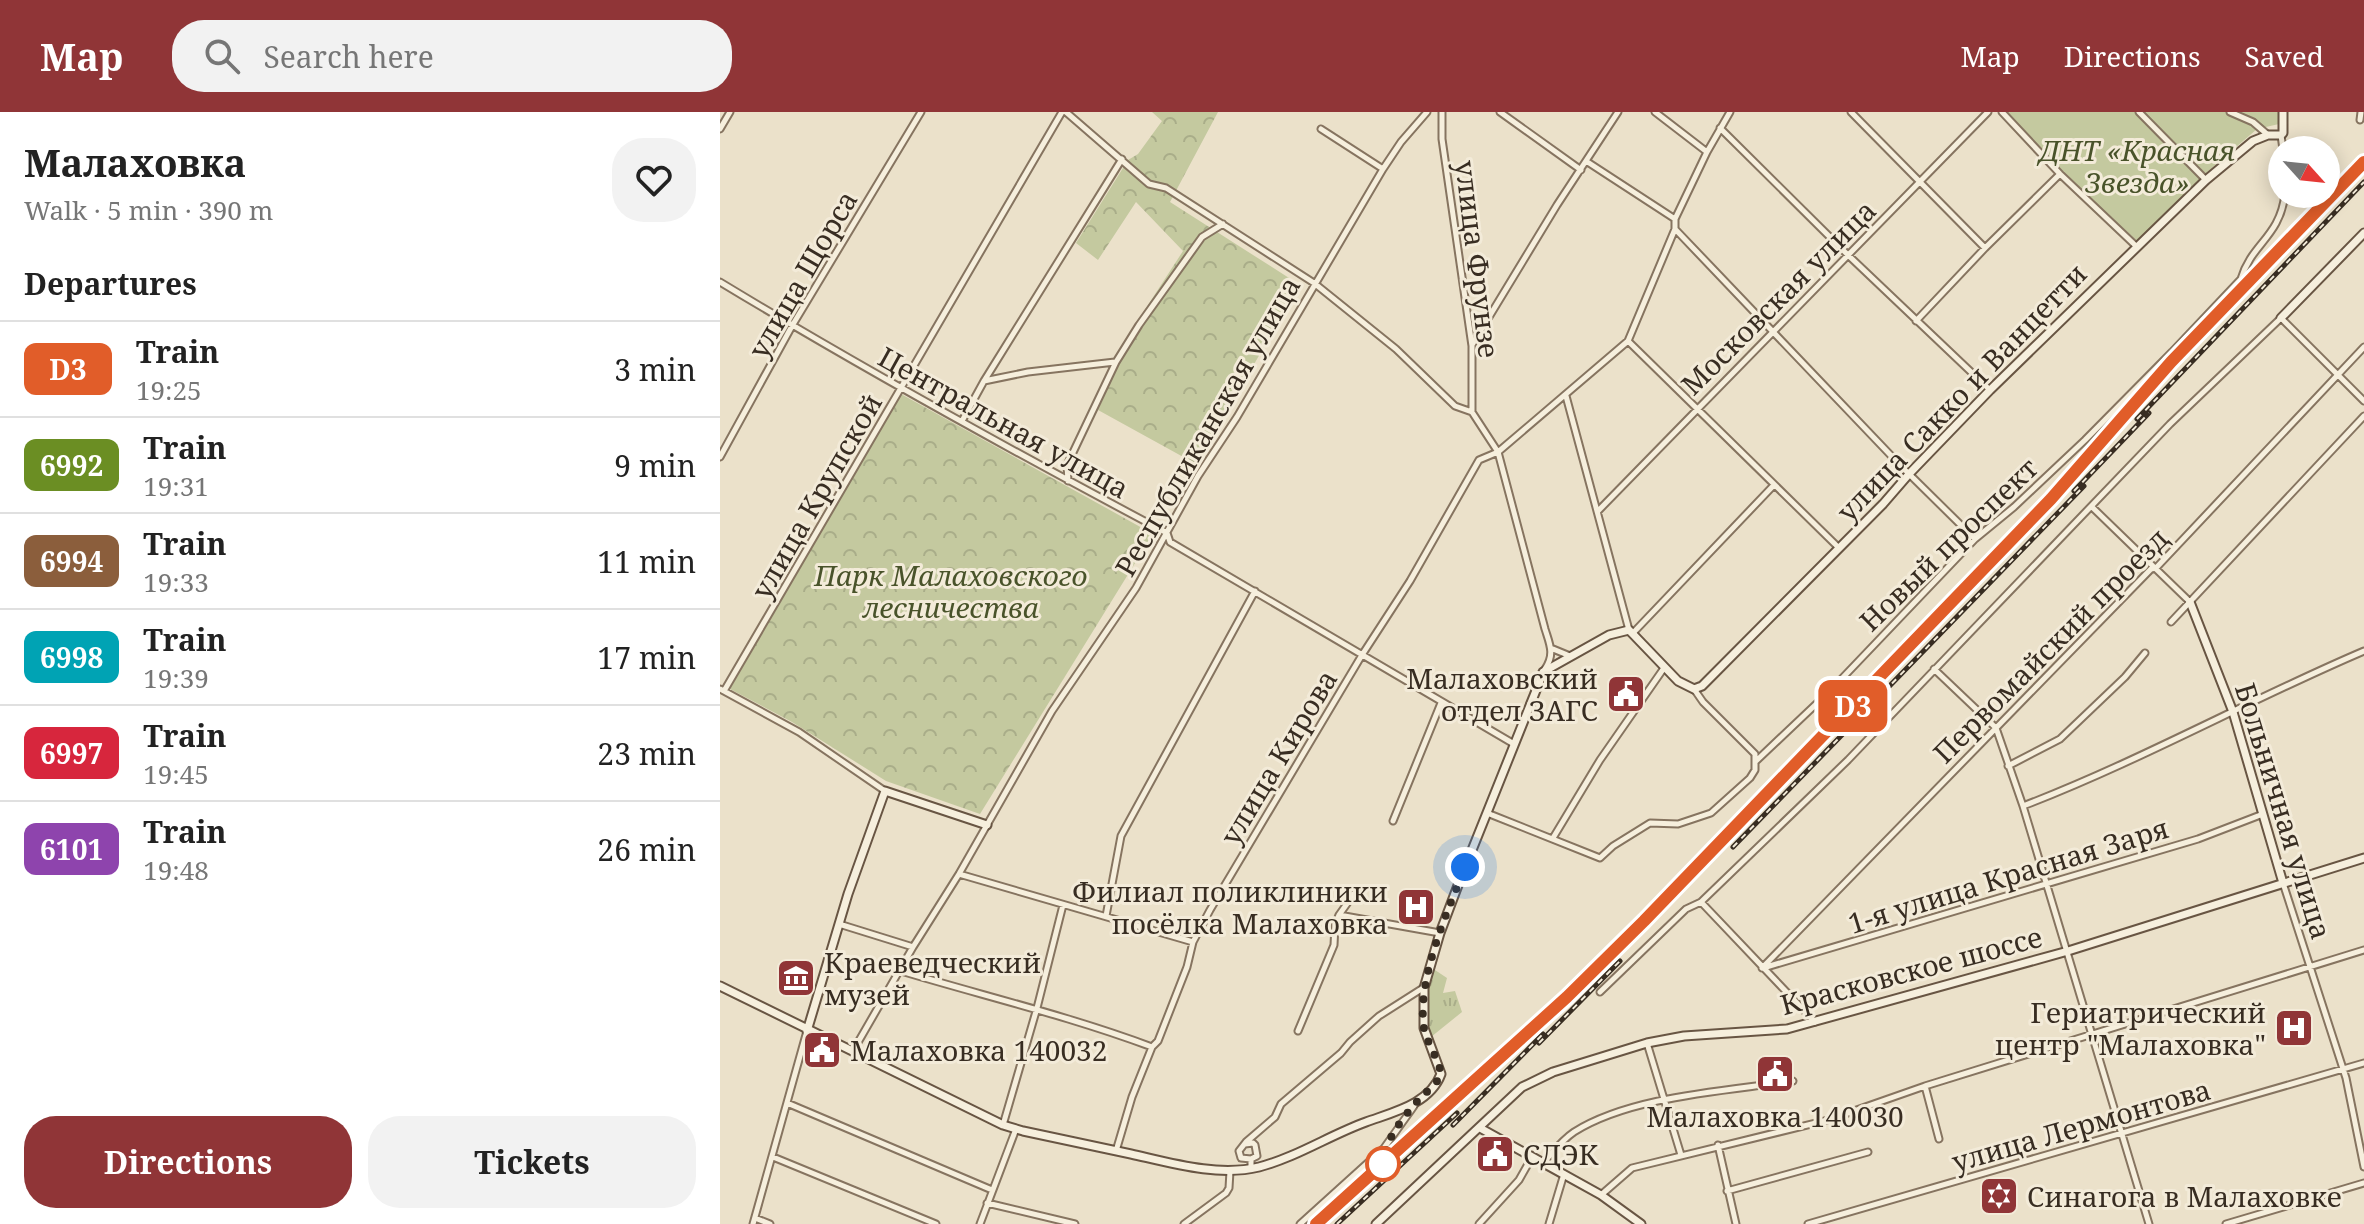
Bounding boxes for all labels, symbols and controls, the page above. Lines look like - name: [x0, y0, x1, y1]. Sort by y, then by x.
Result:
- search box: [172, 20, 732, 92]
- text: Map: [40, 30, 124, 82]
- icon: search: [200, 34, 244, 78]
- text: Search here: [264, 36, 434, 77]
- text: Map: [1960, 37, 2020, 75]
- text: Directions: [2064, 37, 2201, 75]
- text: Saved: [2245, 37, 2324, 75]
- park label: ДНТ «Красная Звезда»: [2036, 131, 2235, 201]
- text: Малаховка: [24, 136, 246, 188]
- north arrow: [2268, 136, 2340, 208]
- map controls: [2268, 136, 2340, 208]
- button: heart: [612, 138, 696, 222]
- street label: улица Фрунзе: [1447, 158, 1509, 360]
- street label: улица Щорса: [739, 183, 865, 365]
- street label: Московская улица: [1672, 191, 1884, 403]
- text: Walk · 5 min · 390 m: [24, 192, 273, 228]
- street label: улица Сакко и Ванцетти: [1828, 255, 2094, 529]
- text: Departures: [24, 263, 197, 304]
- street label: Республиканская улица: [1106, 269, 1308, 583]
- text: Train: [136, 331, 219, 372]
- street label: Центральная улица: [872, 337, 1136, 507]
- text: 3 min: [614, 349, 696, 390]
- text: D3: [49, 350, 87, 388]
- text: 19:25: [136, 372, 202, 408]
- street label: улица Крупской: [742, 386, 890, 606]
- text: Train: [143, 427, 227, 468]
- text: 9 min: [614, 445, 696, 486]
- text: 6992: [40, 446, 103, 484]
- street label: Новый проспект: [1851, 449, 2046, 639]
- text: 19:31: [143, 468, 209, 504]
- street label: Первомайский проезд: [1924, 519, 2176, 771]
- text: Train: [143, 523, 227, 564]
- text: 11 min: [597, 541, 696, 582]
- text: 6994: [40, 542, 103, 580]
- park label: Парк Малаховского лесничества: [813, 556, 1088, 626]
- text: 19:33: [143, 564, 209, 600]
- text: Train: [143, 619, 227, 660]
- text: 17 min: [597, 637, 696, 678]
- text: 6998: [40, 638, 103, 676]
- place label: Малаховский отдел ЗАГС: [1406, 659, 1598, 729]
- text: 19:39: [143, 660, 209, 696]
- street label: улица Кирова: [1211, 662, 1345, 852]
- public building icon: Малаховский отдел ЗАГС: [1605, 673, 1647, 715]
- street label: Больничная улица: [2227, 678, 2341, 944]
- line badge: D3: [1817, 680, 1889, 732]
- text: D3: [1834, 687, 1872, 725]
- text: Train: [143, 715, 227, 756]
- text: 23 min: [597, 733, 696, 774]
- text: 6997: [40, 734, 103, 772]
- text: 19:45: [143, 756, 209, 792]
- street label: 1-я улица Красная Заря: [1843, 808, 2173, 942]
- text: Train: [143, 811, 227, 852]
- text: 26 min: [597, 829, 696, 870]
- text: 6101: [40, 830, 103, 868]
- your location: [1445, 847, 1485, 887]
- text: 19:48: [143, 852, 209, 888]
- place label: Филиал поликлиники посёлка Малаховка: [1072, 872, 1388, 942]
- hospital icon: Филиал поликлиники посёлка Малаховка: [1395, 886, 1437, 928]
- street label: Красковское шоссе: [1776, 917, 2046, 1023]
- place label: Краеведческий музей: [824, 943, 1041, 1013]
- museum icon: Краеведческий музей: [775, 957, 817, 999]
- place label: Гериатрический центр "Малаховка": [1995, 993, 2266, 1063]
- hospital icon: Гериатрический центр "Малаховка": [2273, 1007, 2315, 1049]
- public building icon: Малаховка 140032: [801, 1029, 843, 1071]
- place label: Малаховка 140032: [850, 1031, 1107, 1069]
- public building icon: Малаховка 140030: [1754, 1053, 1796, 1095]
- street label: улица Лермонтова: [1947, 1070, 2215, 1180]
- place label: Малаховка 140030: [1646, 1097, 1904, 1135]
- button: Directions: [24, 1116, 352, 1208]
- button: Tickets: [368, 1116, 696, 1208]
- public building icon: СДЭК: [1474, 1133, 1516, 1175]
- place label: СДЭК: [1523, 1135, 1598, 1173]
- unlabelled marker: [1366, 1147, 1400, 1181]
- synagogue icon: Синагога в Малаховке: [1978, 1175, 2020, 1217]
- place label: Синагога в Малаховке: [2027, 1177, 2342, 1215]

